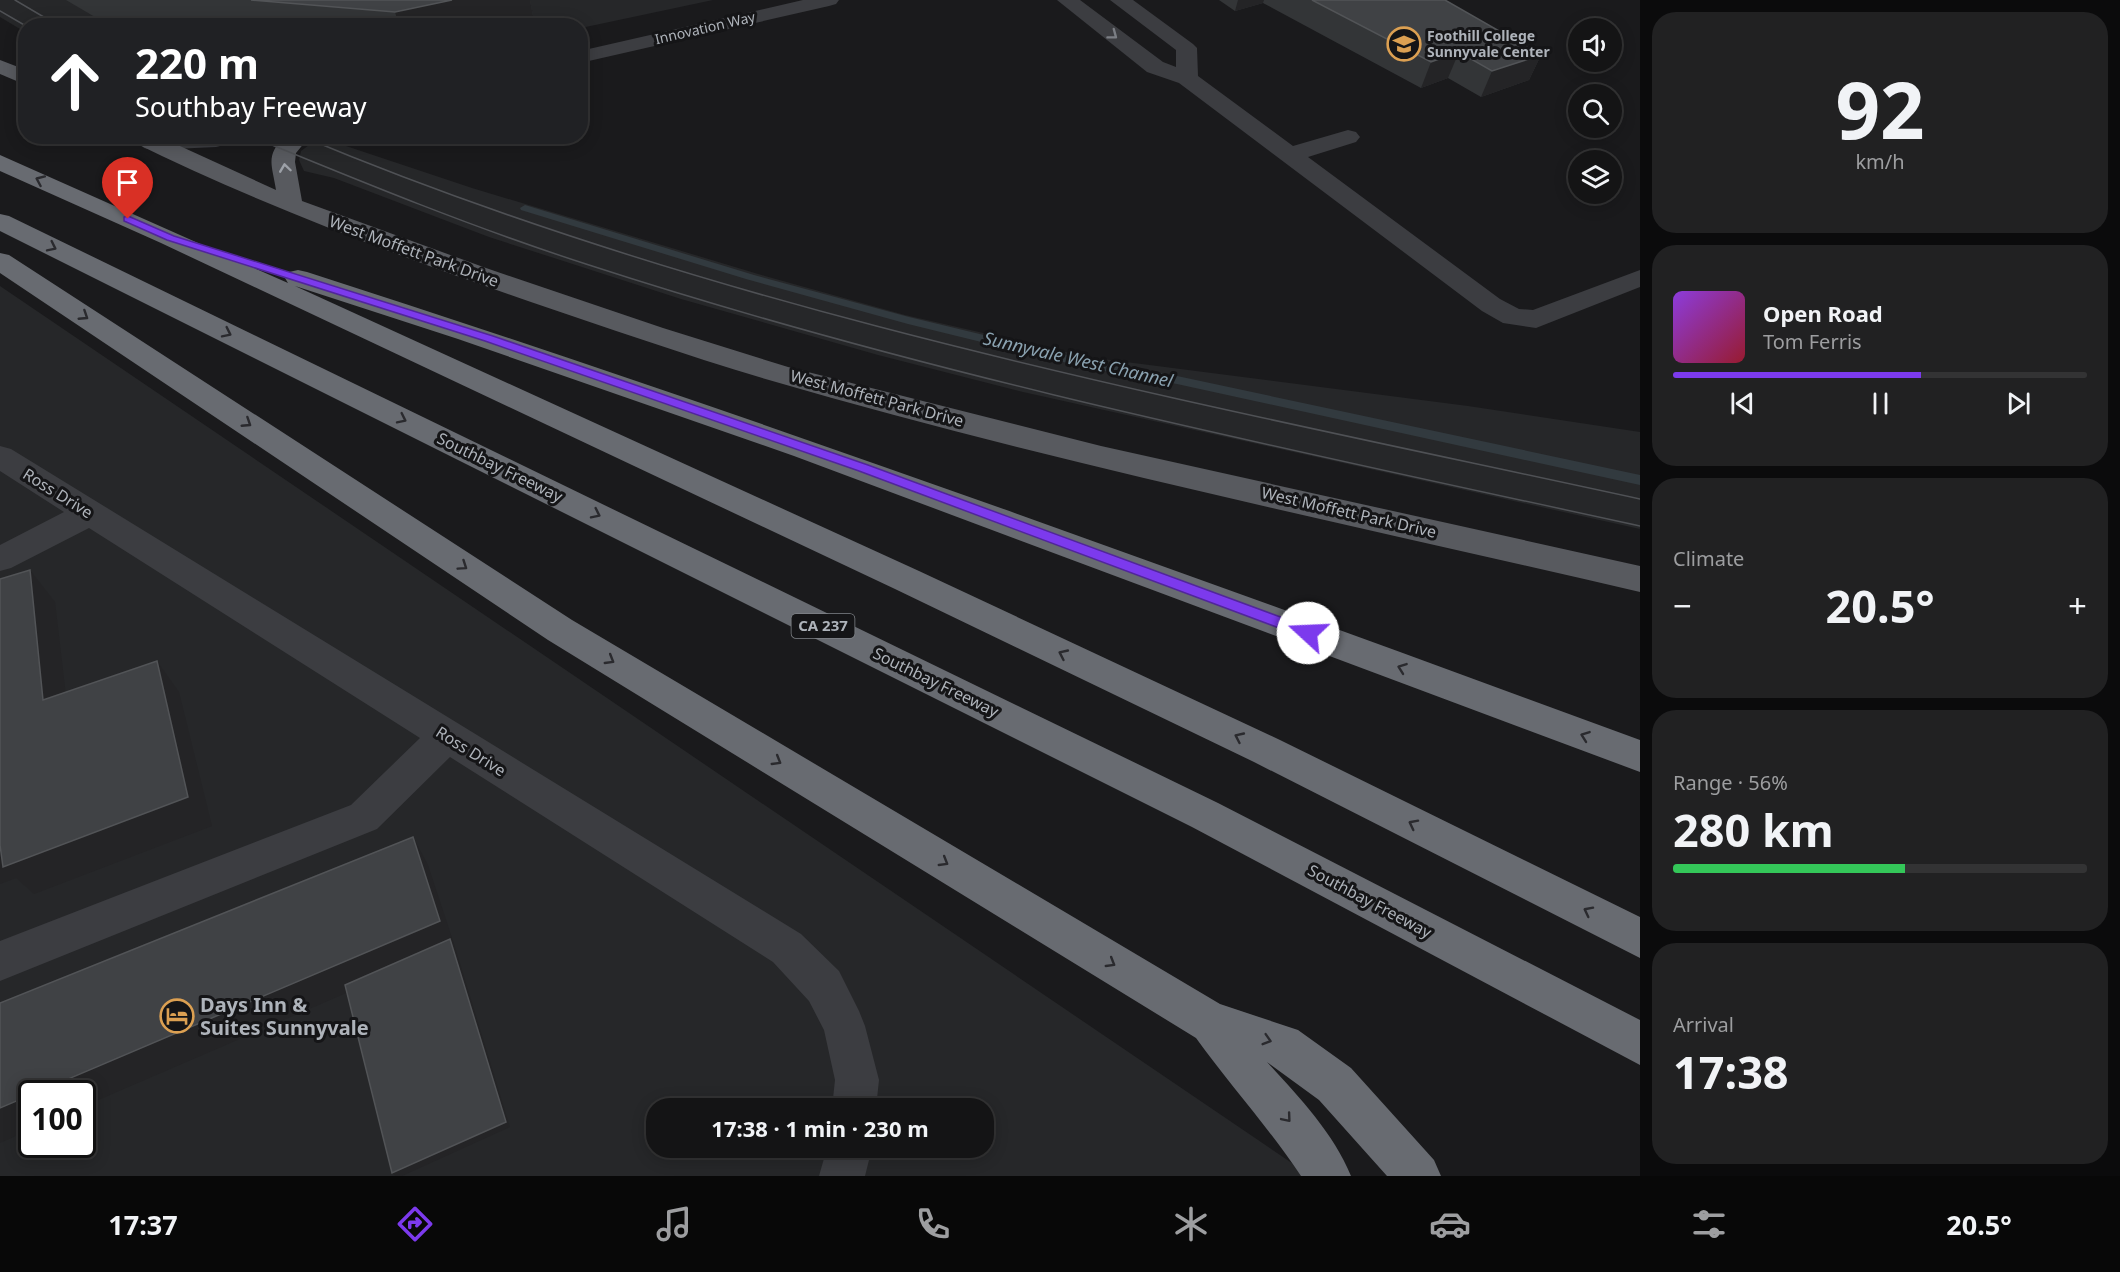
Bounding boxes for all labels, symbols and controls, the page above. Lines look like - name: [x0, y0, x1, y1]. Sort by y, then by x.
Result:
- street label: Innovation Way: [653, 7, 758, 48]
- map controls: [1568, 18, 1622, 204]
- button: sound: [1568, 18, 1622, 72]
- school or university icon: Foothill College Sunnyvale Center: [1386, 26, 1422, 62]
- place label: Foothill College Sunnyvale Center: [1427, 26, 1550, 61]
- one-way arrow: [1107, 28, 1118, 39]
- text: 220 m: [135, 34, 259, 91]
- icon: ahead: [36, 42, 114, 120]
- text: 92: [1835, 56, 1925, 162]
- button: search: [1568, 84, 1622, 138]
- text: Southbay Freeway: [135, 88, 367, 125]
- text: km/h: [1855, 148, 1905, 175]
- button: layers: [1568, 150, 1622, 204]
- pin: [102, 157, 153, 219]
- one-way arrow: [279, 163, 291, 172]
- icon: arrive: [111, 166, 144, 199]
- one-way arrow: [36, 175, 47, 187]
- street label: West Moffett Park Drive: [326, 210, 502, 292]
- one-way arrow: [46, 239, 57, 251]
- text: Open Road: [1763, 298, 1883, 328]
- one-way arrow: [78, 309, 88, 321]
- one-way arrow: [221, 325, 232, 337]
- water label: Sunnyvale West Channel: [981, 326, 1176, 393]
- text: Tom Ferris: [1763, 328, 1862, 355]
- street label: West Moffett Park Drive: [788, 364, 966, 432]
- icon: previous: [1726, 387, 1759, 420]
- icon: pause: [1864, 387, 1897, 420]
- icon: next: [2002, 387, 2035, 420]
- one-way arrow: [396, 412, 407, 423]
- one-way arrow: [241, 416, 251, 428]
- street label: Southbay Freeway: [434, 427, 567, 507]
- street label: Ross Drive: [19, 463, 97, 523]
- street label: West Moffett Park Drive: [1259, 481, 1439, 543]
- one-way arrow: [590, 507, 601, 519]
- text: Climate: [1673, 545, 1744, 572]
- one-way arrow: [457, 559, 468, 570]
- text: 20.5°: [1826, 575, 1934, 636]
- text: −: [1673, 583, 1692, 628]
- text: +: [2068, 583, 2087, 628]
- position arrow: [1276, 601, 1340, 665]
- road number: CA 237: [792, 614, 854, 638]
- street label: Southbay Freeway: [870, 642, 1003, 722]
- one-way arrow: [1058, 649, 1069, 661]
- one-way arrow: [604, 653, 614, 665]
- one-way arrow: [1397, 663, 1408, 676]
- street label: Ross Drive: [432, 721, 510, 781]
- one-way arrow: [1580, 730, 1591, 743]
- one-way arrow: [1234, 733, 1245, 745]
- one-way arrow: [771, 754, 781, 766]
- text: Range · 56%: [1673, 769, 1788, 796]
- text: 280 km: [1673, 799, 1834, 860]
- one-way arrow: [1409, 820, 1420, 831]
- one-way arrow: [938, 855, 948, 866]
- street label: Southbay Freeway: [1304, 859, 1436, 943]
- one-way arrow: [1583, 907, 1594, 919]
- one-way arrow: [1105, 955, 1115, 967]
- place label: Days Inn & Suites Sunnyvale: [200, 991, 369, 1041]
- hotel icon: Days Inn & Suites Sunnyvale: [159, 998, 195, 1034]
- text: Arrival: [1673, 1011, 1734, 1038]
- one-way arrow: [1261, 1033, 1272, 1045]
- text: 17:38: [1673, 1041, 1789, 1102]
- speed limit sign: 100: [18, 1080, 96, 1158]
- one-way arrow: [1280, 1111, 1291, 1122]
- text: 17:38 · 1 min · 230 m: [711, 1113, 929, 1143]
- icon: directions: [394, 1203, 436, 1245]
- icon: music: [653, 1203, 695, 1245]
- icon: phone: [912, 1203, 954, 1245]
- icon: climate: [1170, 1203, 1212, 1245]
- icon: car: [1429, 1203, 1471, 1245]
- icon: filters: [1688, 1203, 1730, 1245]
- text: 17:37: [108, 1206, 178, 1243]
- text: 20.5°: [1946, 1206, 2012, 1243]

